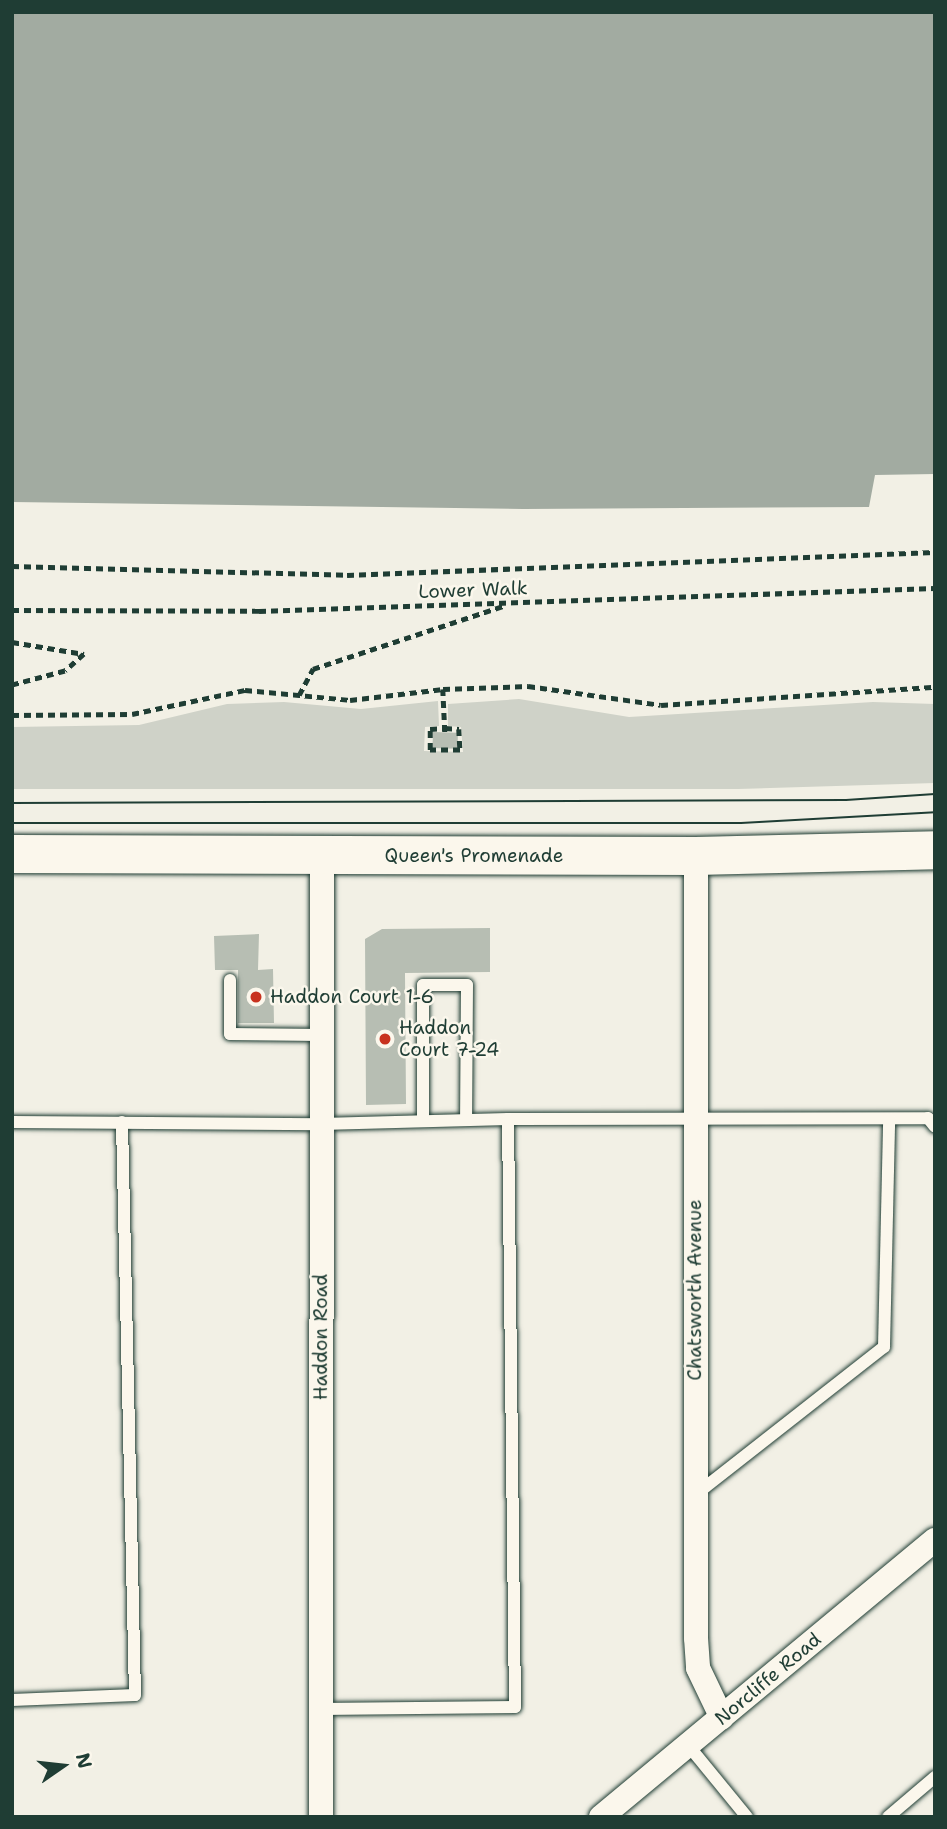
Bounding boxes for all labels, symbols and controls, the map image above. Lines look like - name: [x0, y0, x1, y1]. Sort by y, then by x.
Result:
- street label: Lower Walk: [418, 577, 528, 603]
- street label: Queen's Promenade: [385, 845, 563, 867]
- place label: Haddon Court 1-6: [270, 986, 434, 1008]
- marker: Haddon Court 1-6: [248, 989, 264, 1005]
- place label: Haddon Court 7-24: [399, 1017, 499, 1061]
- marker: Haddon Court 7-24: [377, 1031, 393, 1047]
- street label: Chatsworth Avenue: [684, 1199, 706, 1381]
- street label: Haddon Road: [310, 1274, 332, 1400]
- street label: Norcliffe Road: [710, 1628, 826, 1730]
- north arrow: [28, 1731, 98, 1801]
- text: N: [70, 1750, 98, 1771]

